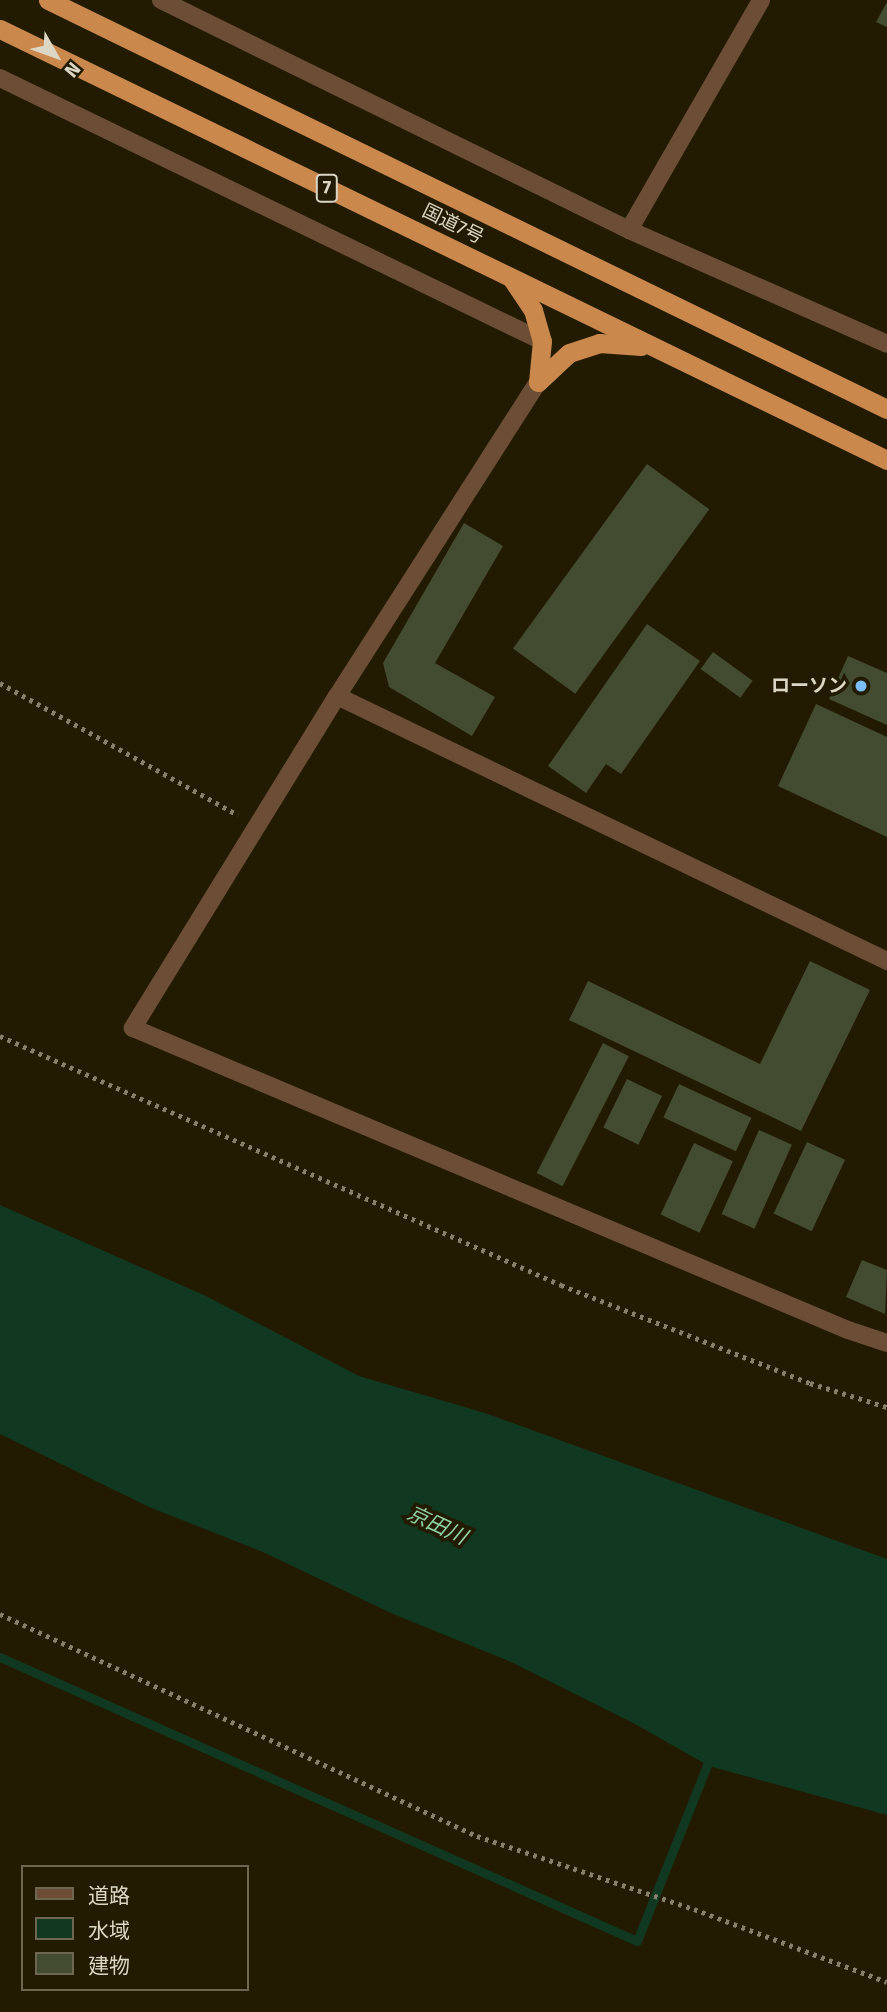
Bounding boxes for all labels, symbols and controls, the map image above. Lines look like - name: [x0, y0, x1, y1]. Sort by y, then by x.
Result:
- north arrow: [21, 21, 91, 91]
- text: N: [60, 58, 85, 82]
- road number: 7: [315, 174, 339, 202]
- street label: 国道7号: [419, 199, 487, 249]
- place label: ローソン: [771, 675, 847, 697]
- marker: ローソン: [853, 678, 869, 694]
- water label: 京田川: [403, 1500, 471, 1550]
- legend: [21, 1865, 248, 1991]
- text: 道路: [88, 1883, 130, 1909]
- text: 水域: [88, 1918, 130, 1944]
- text: 建物: [88, 1953, 130, 1979]

